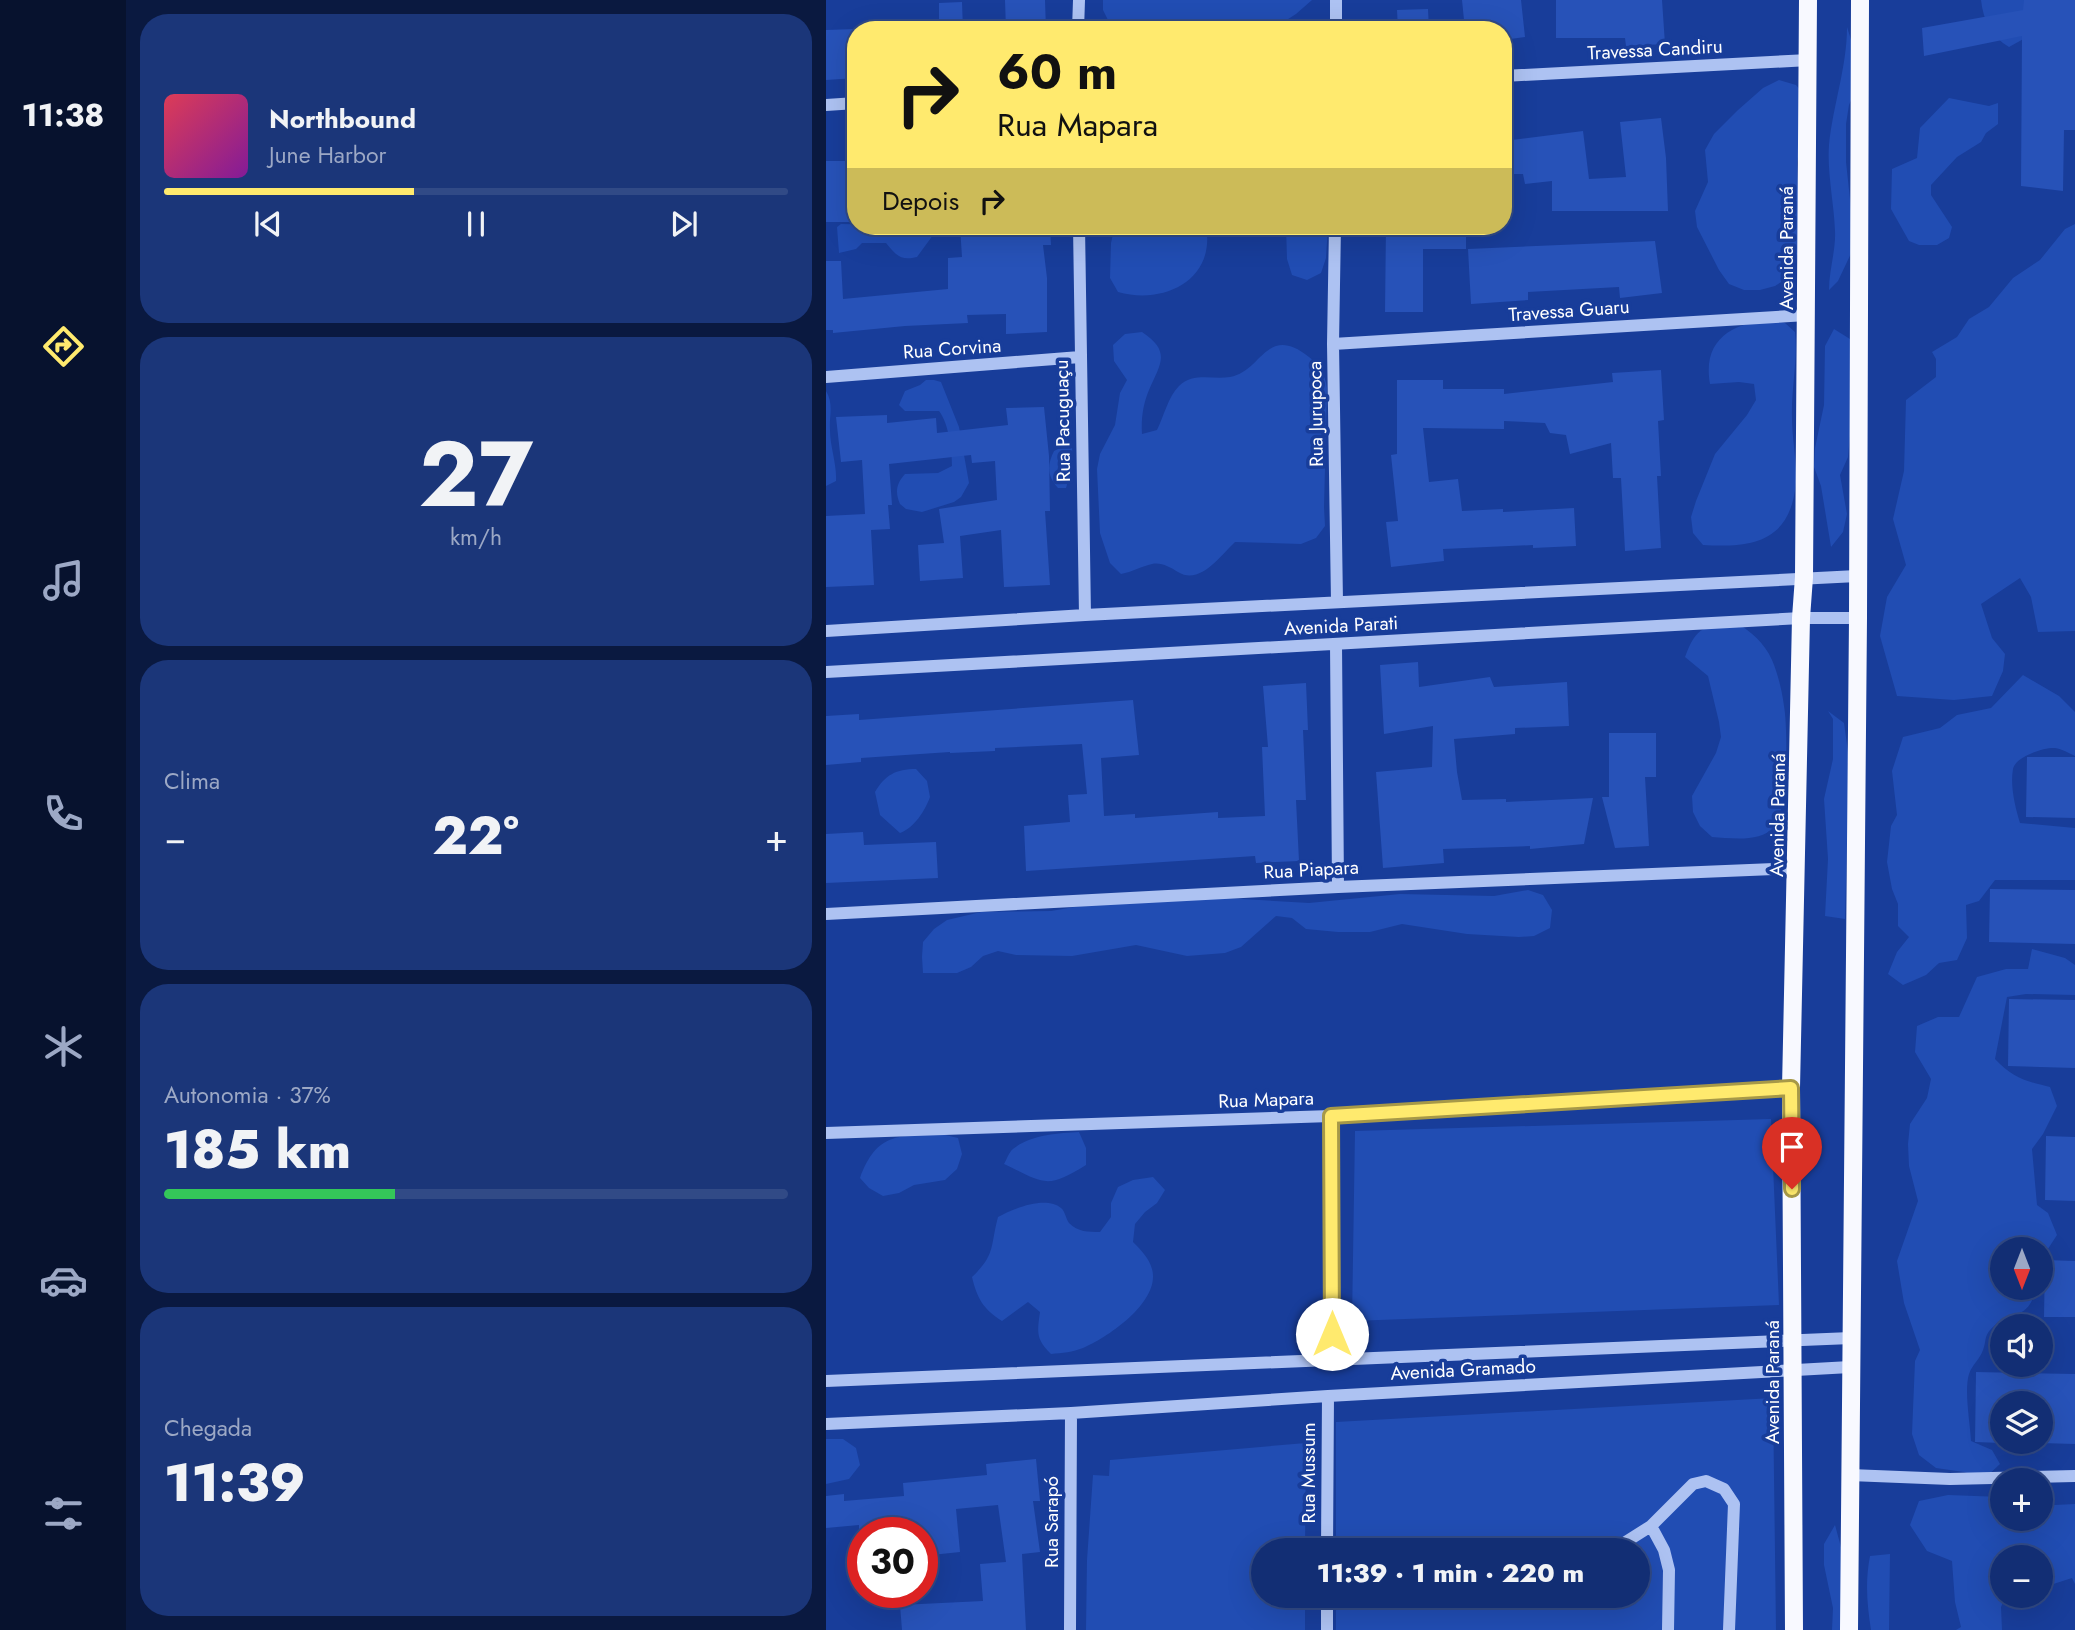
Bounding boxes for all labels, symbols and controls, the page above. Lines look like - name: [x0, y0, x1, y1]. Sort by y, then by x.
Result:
- street label: Travessa Candiru: [1587, 32, 1723, 67]
- text: 60 m: [997, 37, 1117, 107]
- icon: right: [882, 49, 973, 140]
- text: 11:38: [22, 92, 104, 138]
- text: Northbound: [269, 100, 416, 138]
- text: Rua Mapara: [997, 102, 1158, 148]
- text: June Harbor: [269, 138, 386, 172]
- text: Depois: [882, 182, 959, 220]
- icon: right: [973, 182, 1011, 220]
- street label: Avenida Paraná: [1773, 186, 1800, 310]
- icon: previous: [249, 205, 287, 243]
- icon: pause: [457, 205, 495, 243]
- icon: next: [665, 205, 703, 243]
- street label: Travessa Guaru: [1508, 293, 1630, 328]
- icon: directions: [39, 322, 88, 371]
- street label: Rua Corvina: [902, 332, 1002, 365]
- street label: Rua Pacuguaçu: [1048, 360, 1077, 482]
- street label: Rua Jurupoca: [1301, 361, 1330, 467]
- text: 27: [419, 409, 533, 540]
- text: km/h: [450, 520, 502, 554]
- icon: music: [39, 556, 88, 605]
- street label: Avenida Parati: [1283, 609, 1399, 642]
- street label: Avenida Paraná: [1763, 753, 1792, 877]
- text: Clima: [164, 764, 220, 798]
- icon: phone: [39, 789, 88, 838]
- text: 22°: [432, 798, 519, 874]
- text: −: [164, 810, 186, 865]
- text: +: [765, 810, 788, 865]
- street label: Rua Piapara: [1263, 854, 1359, 885]
- icon: climate: [39, 1022, 88, 1071]
- text: Autonomia · 37%: [164, 1078, 331, 1112]
- street label: Rua Mapara: [1218, 1084, 1314, 1115]
- text: 185 km: [164, 1112, 351, 1188]
- pin: [1762, 1117, 1822, 1189]
- icon: arrive: [1773, 1128, 1811, 1166]
- north arrow: [1990, 1237, 2053, 1300]
- map controls: [1990, 1237, 2053, 1608]
- icon: car: [39, 1256, 88, 1305]
- position arrow: [1295, 1297, 1369, 1371]
- button: sound: [1990, 1314, 2053, 1377]
- street label: Avenida Paraná: [1759, 1320, 1786, 1444]
- street label: Avenida Gramado: [1390, 1352, 1536, 1387]
- button: layers: [1990, 1391, 2053, 1454]
- text: Chegada: [164, 1411, 252, 1445]
- street label: Rua Mussum: [1295, 1423, 1322, 1523]
- text: 11:39: [164, 1445, 306, 1521]
- button: +: [1990, 1468, 2053, 1531]
- street label: Rua Sarapó: [1038, 1476, 1065, 1568]
- icon: filters: [39, 1489, 88, 1538]
- speed limit sign: 30: [847, 1517, 938, 1608]
- button: −: [1990, 1545, 2053, 1608]
- text: 11:39 · 1 min · 220 m: [1317, 1554, 1584, 1592]

